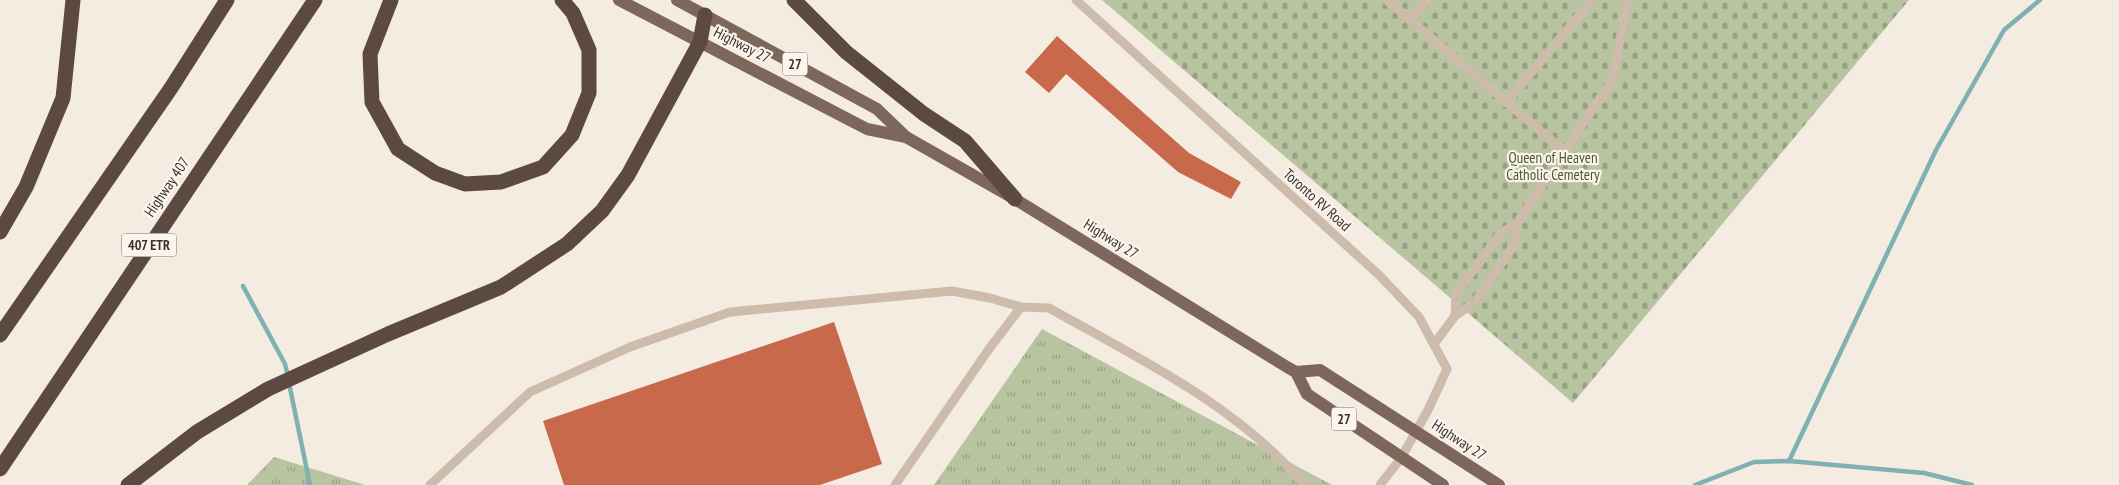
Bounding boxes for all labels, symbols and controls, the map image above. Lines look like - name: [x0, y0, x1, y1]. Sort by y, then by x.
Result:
- street label: Highway 27: [711, 22, 774, 67]
- road number: 27: [782, 52, 808, 76]
- park label: Queen of Heaven Catholic Cemetery: [1506, 148, 1600, 184]
- street label: Highway 407: [140, 153, 193, 220]
- street label: Toronto RV Road: [1280, 164, 1355, 235]
- street label: Highway 27: [1080, 214, 1142, 263]
- road number: 407 ETR: [122, 234, 176, 256]
- road number: 27: [1332, 408, 1356, 430]
- street label: Highway 27: [1428, 415, 1490, 464]

